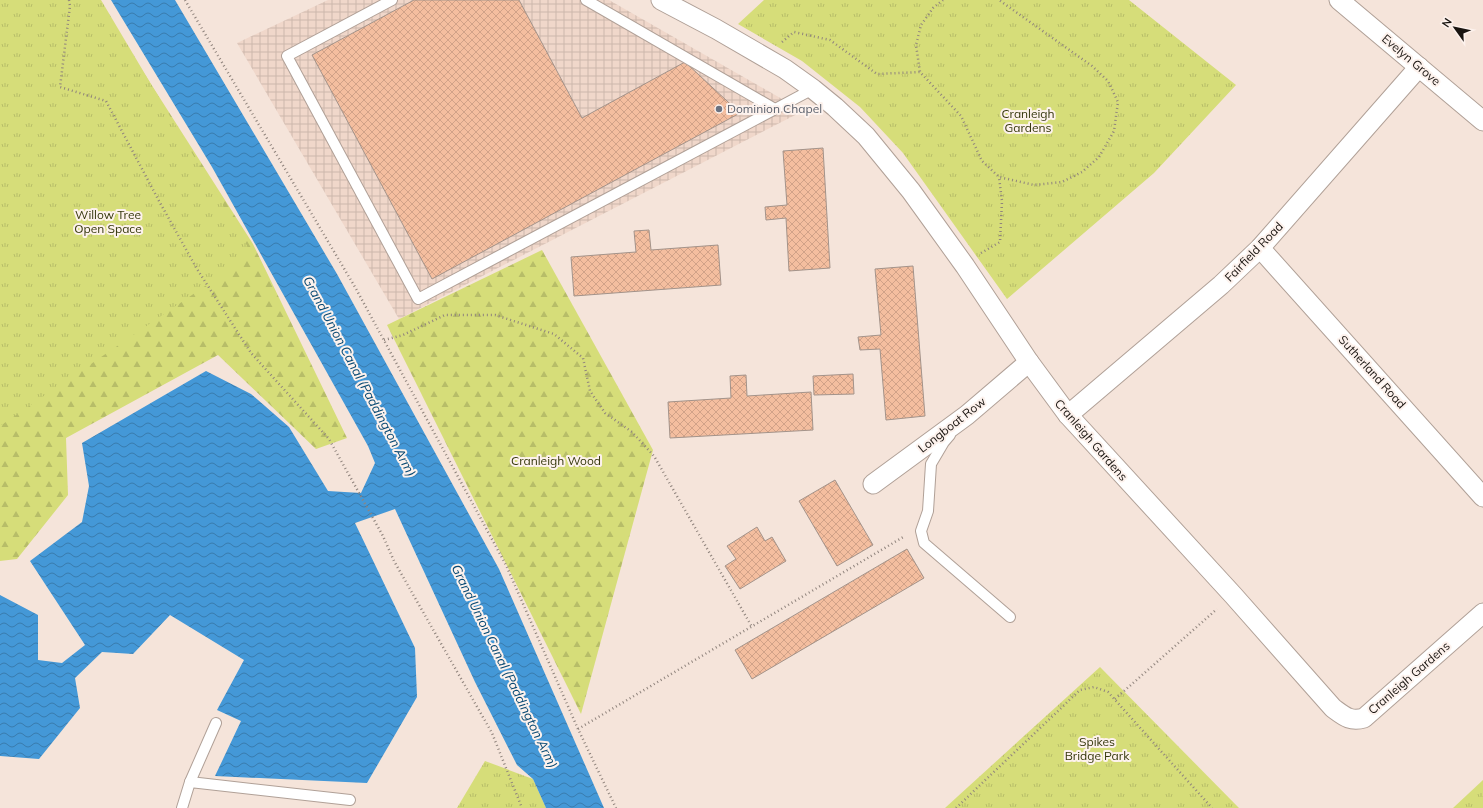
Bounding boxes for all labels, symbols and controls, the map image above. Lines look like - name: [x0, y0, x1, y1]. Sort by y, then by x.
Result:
- north arrow: [1435, 8, 1475, 48]
- text: N: [1438, 15, 1455, 30]
- street label: Evelyn Grove: [1379, 31, 1444, 88]
- place label: Dominion Chapel: [727, 101, 822, 116]
- marker: Dominion Chapel: [714, 104, 724, 114]
- park label: Cranleigh Gardens: [1001, 106, 1055, 135]
- park label: Willow Tree Open Space: [74, 207, 142, 236]
- street label: Fairfield Road: [1221, 219, 1286, 285]
- water label: Grand Union Canal (Paddington Arm): [300, 273, 420, 479]
- street label: Sutherland Road: [1336, 332, 1409, 411]
- street label: Longboat Row: [915, 393, 989, 456]
- street label: Cranleigh Gardens: [1052, 396, 1131, 484]
- park label: Cranleigh Wood: [511, 453, 601, 468]
- water label: Grand Union Canal (Paddington Arm): [449, 561, 561, 771]
- street label: Cranleigh Gardens: [1365, 638, 1453, 717]
- park label: Spikes Bridge Park: [1065, 734, 1130, 763]

